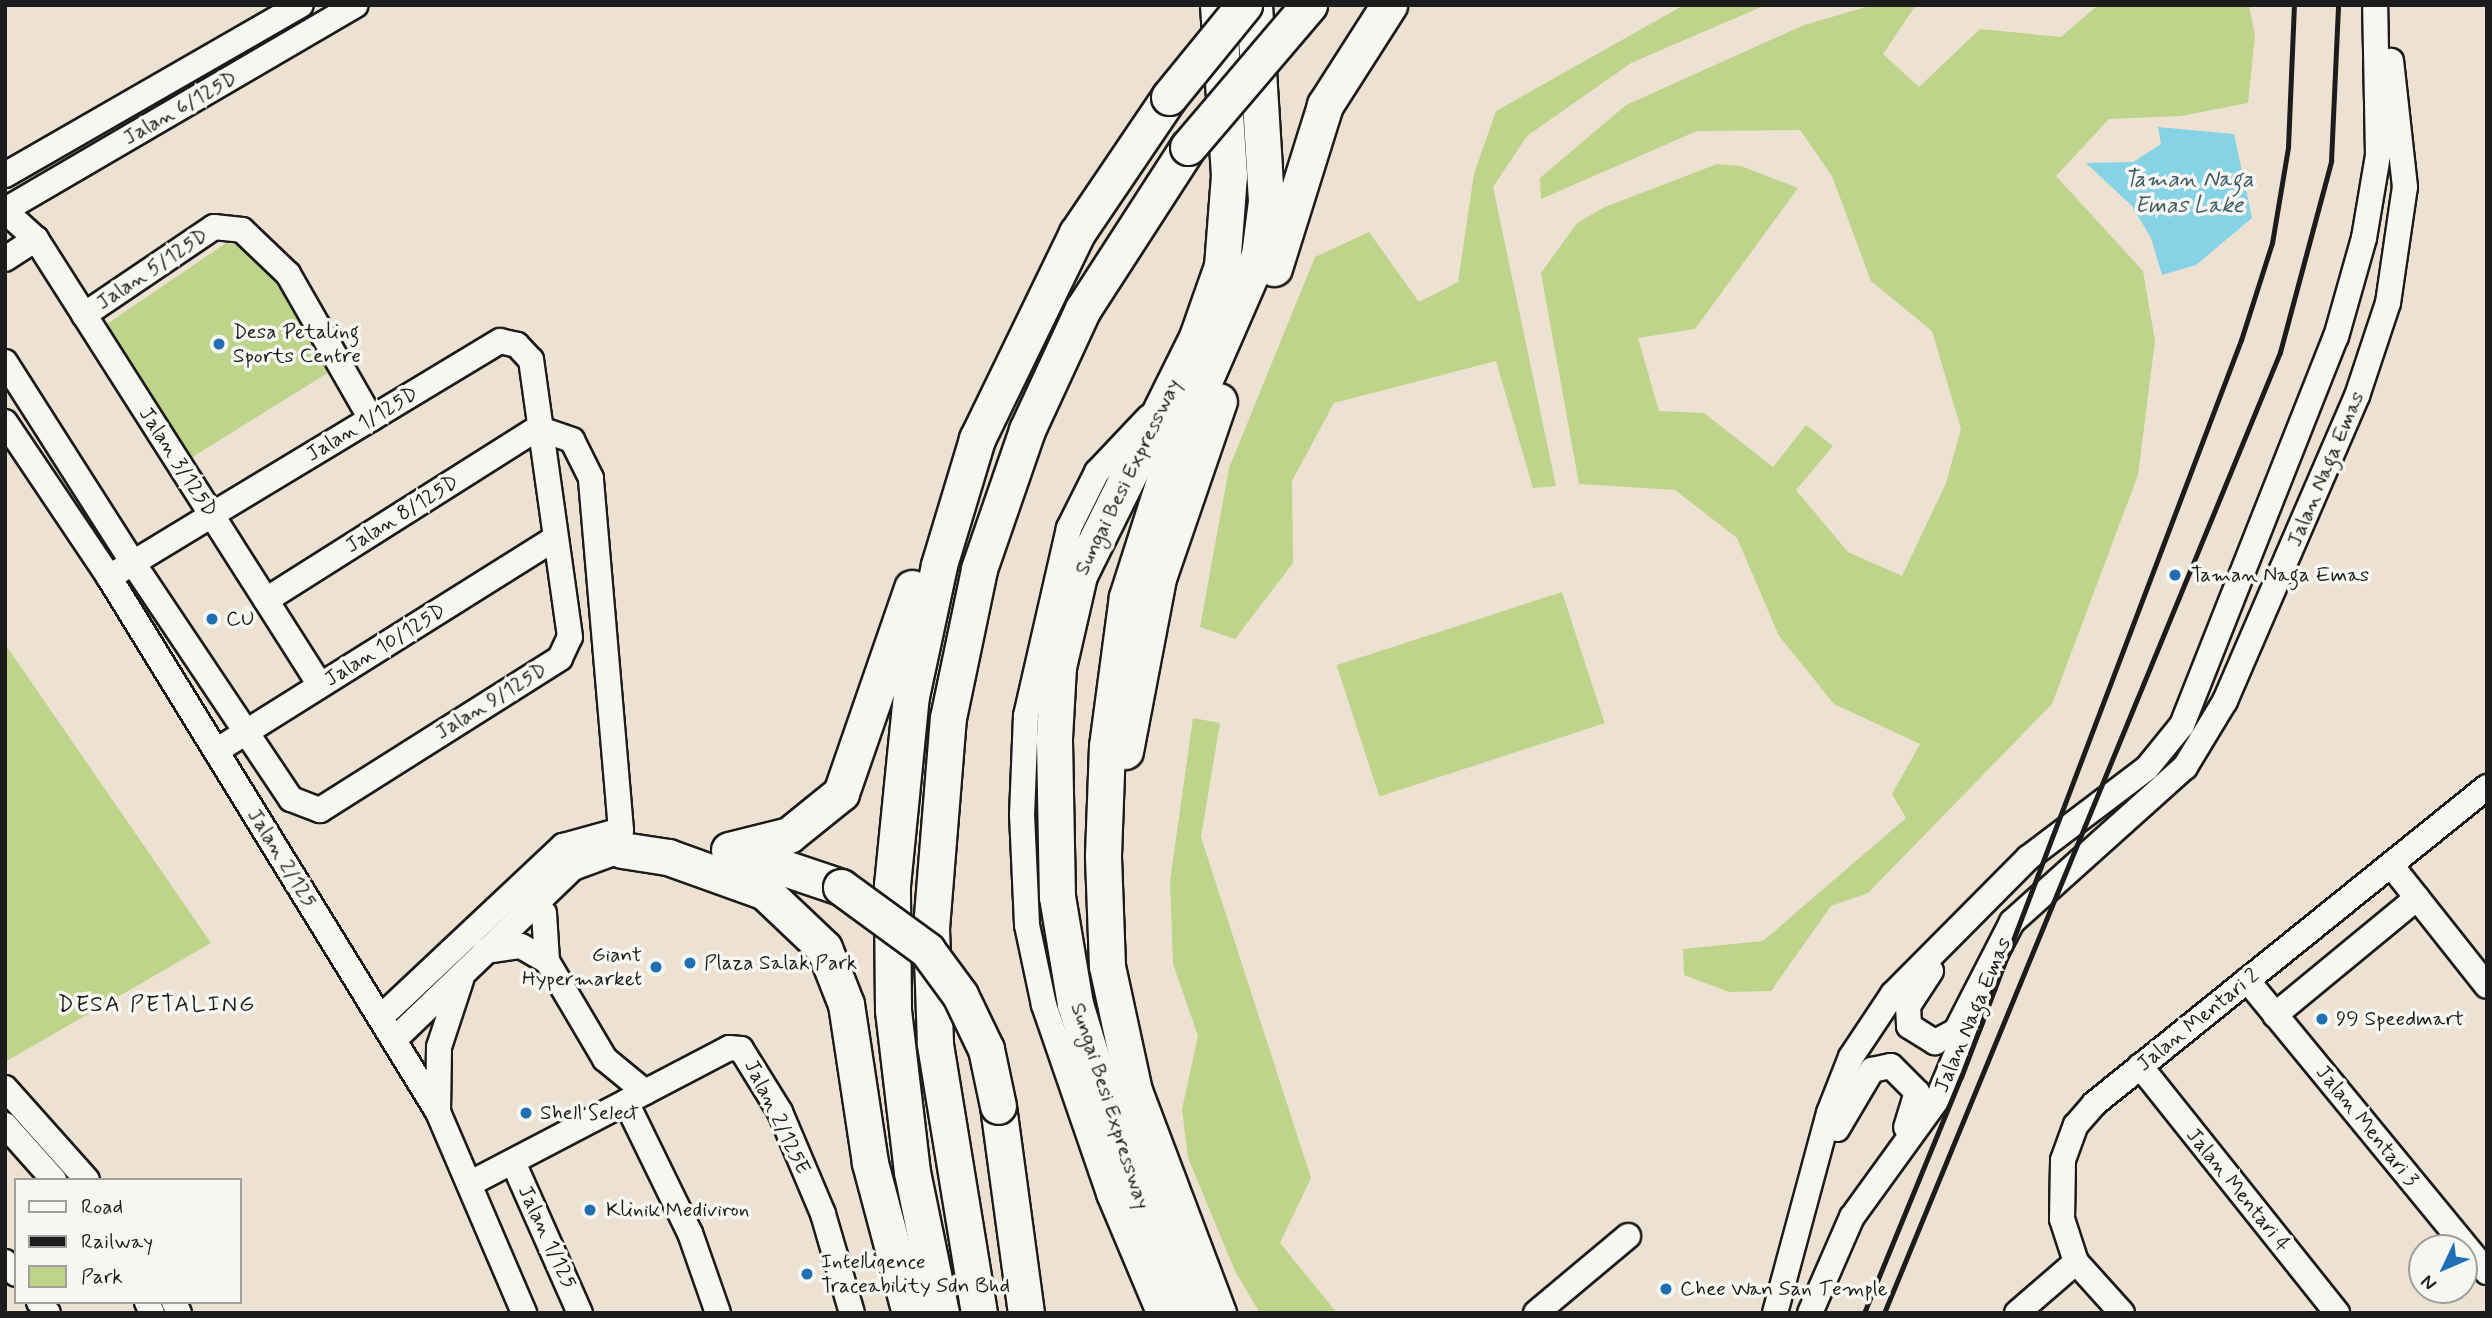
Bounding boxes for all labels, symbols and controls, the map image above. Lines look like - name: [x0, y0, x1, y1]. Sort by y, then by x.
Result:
- street label: Jalan 6/125D: [119, 65, 241, 151]
- water label: Taman Naga Emas Lake: [2125, 166, 2253, 220]
- street label: Jalan 5/125D: [92, 223, 212, 315]
- place label: Desa Petaling Sports Centre: [233, 319, 365, 369]
- marker: Desa Petaling Sports Centre: [211, 336, 227, 352]
- street label: Sungai Besi Expressway: [1069, 373, 1187, 581]
- street label: Jalan 1/125D: [302, 381, 422, 467]
- street label: Jalan Naga Emas: [2283, 391, 2369, 547]
- street label: Jalan 3/125D: [133, 402, 223, 522]
- street label: Jalan 8/125D: [341, 469, 463, 559]
- place label: Taman Naga Emas: [2191, 562, 2362, 588]
- marker: Taman Naga Emas: [2165, 565, 2185, 585]
- street label: Jalan 10/125D: [320, 598, 450, 692]
- place label: CU: [226, 606, 255, 632]
- marker: CU: [204, 611, 220, 627]
- street label: Jalan 9/125D: [431, 657, 551, 745]
- street label: Jalan 2/125: [242, 804, 322, 912]
- street label: Jalan Naga Emas: [1930, 937, 2016, 1093]
- place label: Giant Hypermarket: [522, 942, 642, 992]
- place label: Plaza Salak Park: [704, 950, 855, 976]
- marker: Plaza Salak Park: [682, 955, 698, 971]
- marker: Giant Hypermarket: [648, 959, 664, 975]
- street label: Jalan Mentari 2: [2132, 963, 2264, 1077]
- district label: DESA PETALING: [62, 991, 252, 1019]
- street label: Sungai Besi Expressway: [1064, 998, 1156, 1214]
- place label: 99 Speedmart: [2336, 1006, 2464, 1032]
- marker: 99 Speedmart: [2314, 1011, 2330, 1027]
- street label: Jalan 2/125E: [738, 1056, 816, 1178]
- street label: Jalan Mentari 3: [2310, 1060, 2424, 1192]
- place label: Shell Select: [540, 1100, 641, 1126]
- marker: Shell Select: [518, 1105, 534, 1121]
- street label: Jalan Mentari 4: [2181, 1123, 2295, 1257]
- legend: [14, 1178, 242, 1304]
- street label: Jalan 1/125: [512, 1181, 582, 1293]
- text: Road: [81, 1193, 123, 1221]
- place label: Klinik Mediviron: [606, 1197, 751, 1223]
- marker: Klinik Mediviron: [580, 1200, 600, 1220]
- text: Railway: [81, 1228, 153, 1256]
- north arrow: [2408, 1234, 2478, 1304]
- place label: Intelligence Traceability Sdn Bhd: [821, 1249, 1016, 1299]
- text: Park: [81, 1263, 123, 1291]
- marker: Intelligence Traceability Sdn Bhd: [799, 1266, 815, 1282]
- text: N: [2416, 1269, 2442, 1296]
- place label: Chee Wan San Temple: [1680, 1276, 1881, 1302]
- marker: Chee Wan San Temple: [1658, 1281, 1674, 1297]

